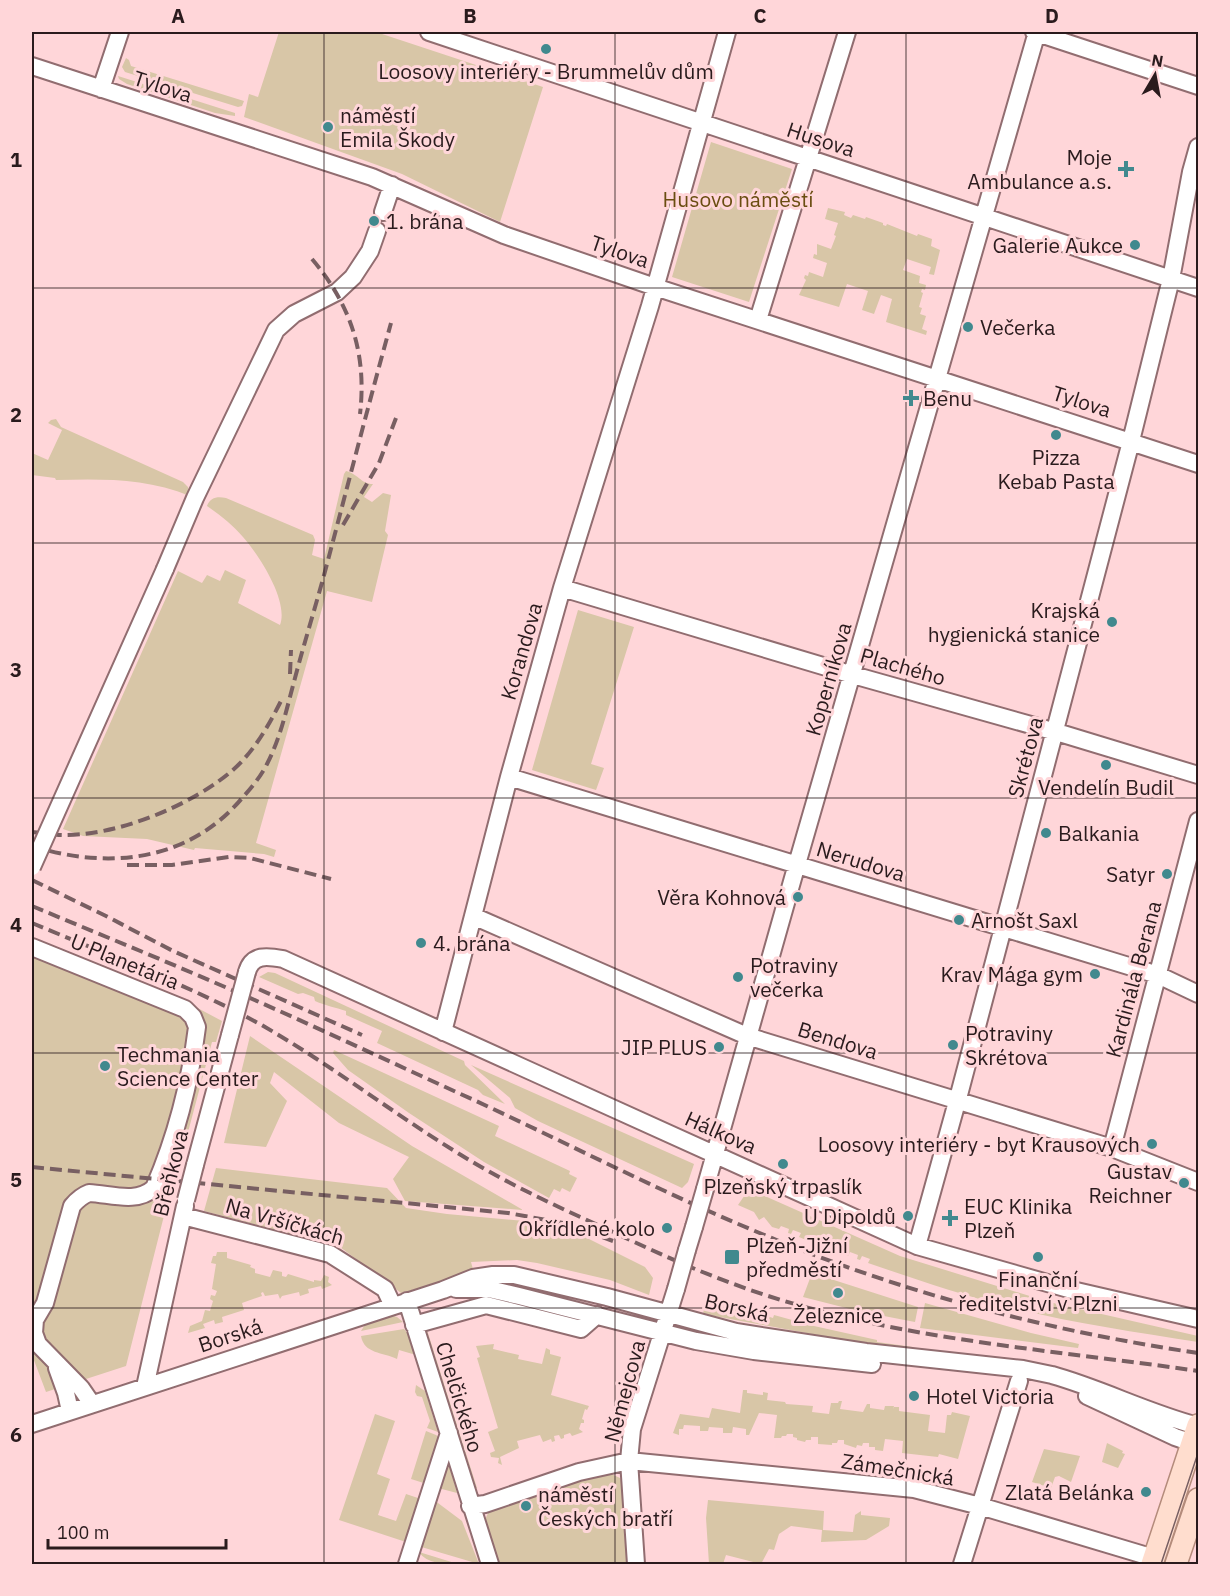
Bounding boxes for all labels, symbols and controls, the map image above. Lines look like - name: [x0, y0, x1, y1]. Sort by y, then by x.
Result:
- text: A: [171, 2, 185, 29]
- text: B: [463, 2, 477, 29]
- text: C: [753, 2, 767, 29]
- text: D: [1045, 2, 1059, 29]
- marker: Loosovy interiéry - Brummelův dům: [539, 42, 553, 56]
- north arrow: [1125, 45, 1185, 105]
- text: N: [1150, 49, 1165, 71]
- place label: Loosovy interiéry - Brummelův dům: [378, 57, 714, 85]
- street label: Tylova: [130, 63, 196, 109]
- place label: náměstí Emila Škody: [340, 101, 456, 153]
- street label: Husova: [783, 115, 859, 163]
- marker: náměstí Emila Škody: [321, 120, 335, 134]
- place label: Moje Ambulance a.s.: [967, 143, 1112, 195]
- text: 1: [10, 146, 22, 173]
- marker: Moje Ambulance a.s.: [1117, 160, 1135, 178]
- park label: Husovo náměstí: [662, 185, 814, 213]
- place label: 1. brána: [386, 207, 463, 235]
- marker: 1. brána: [367, 214, 381, 228]
- street label: Tylova: [587, 228, 653, 274]
- place label: Galerie Aukce: [992, 231, 1123, 259]
- marker: Galerie Aukce: [1128, 238, 1142, 252]
- place label: Večerka: [980, 313, 1056, 341]
- marker: Večerka: [961, 320, 975, 334]
- street label: Tylova: [1049, 378, 1115, 424]
- place label: Benu: [923, 384, 972, 412]
- marker: Benu: [904, 391, 918, 405]
- text: 2: [10, 401, 22, 428]
- marker: Pizza Kebab Pasta: [1049, 428, 1063, 442]
- place label: Pizza Kebab Pasta: [997, 443, 1115, 495]
- place label: Krajská hygienická stanice: [928, 596, 1100, 648]
- street label: Korandova: [494, 599, 548, 703]
- marker: Krajská hygienická stanice: [1105, 615, 1119, 629]
- street label: Koperníkova: [798, 619, 858, 739]
- street label: Plachého: [857, 641, 949, 691]
- text: 3: [10, 656, 22, 683]
- street label: Skrétova: [1001, 713, 1049, 801]
- marker: Vendelín Budil: [1099, 758, 1113, 772]
- place label: Vendelín Budil: [1038, 773, 1174, 801]
- place label: Balkania: [1058, 819, 1139, 847]
- marker: Balkania: [1039, 826, 1053, 840]
- street label: Nerudova: [813, 834, 909, 888]
- place label: Satyr: [1106, 860, 1155, 888]
- marker: Satyr: [1160, 867, 1174, 881]
- place label: Věra Kohnová: [657, 883, 786, 911]
- marker: Věra Kohnová: [791, 890, 805, 904]
- street label: Kardinála Berana: [1099, 897, 1167, 1061]
- place label: Arnošt Saxl: [971, 906, 1078, 934]
- text: 4: [10, 911, 22, 938]
- marker: Arnošt Saxl: [952, 913, 966, 927]
- street label: U Planetária: [66, 926, 184, 996]
- place label: 4. brána: [433, 929, 510, 957]
- marker: 4. brána: [414, 936, 428, 950]
- place label: Potraviny večerka: [750, 951, 838, 1003]
- place label: Krav Mága gym: [940, 960, 1083, 988]
- marker: Krav Mága gym: [1088, 967, 1102, 981]
- marker: Potraviny večerka: [731, 970, 745, 984]
- street label: Bendova: [795, 1015, 881, 1065]
- place label: Potraviny Skrétova: [965, 1019, 1053, 1071]
- place label: JIP PLUS: [621, 1033, 707, 1061]
- marker: Potraviny Skrétova: [946, 1038, 960, 1052]
- place label: Techmania Science Center: [117, 1040, 259, 1092]
- marker: JIP PLUS: [712, 1040, 726, 1054]
- marker: Techmania Science Center: [98, 1059, 112, 1073]
- street label: Hálkova: [681, 1104, 761, 1160]
- street label: Břeňkova: [146, 1127, 194, 1219]
- place label: Loosovy interiéry - byt Krausových: [818, 1130, 1140, 1158]
- marker: Loosovy interiéry - byt Krausových: [1145, 1137, 1159, 1151]
- marker: Plzeňský trpaslík: [776, 1157, 790, 1171]
- place label: Gustav Reichner: [1088, 1157, 1172, 1209]
- text: 5: [10, 1166, 22, 1193]
- place label: Plzeňský trpaslík: [704, 1172, 862, 1200]
- marker: Gustav Reichner: [1177, 1176, 1191, 1190]
- street label: Na Vršíčkách: [223, 1191, 347, 1251]
- place label: EUC Klinika Plzeň: [964, 1192, 1072, 1244]
- place label: U Dipoldů: [804, 1202, 896, 1230]
- marker: U Dipoldů: [901, 1209, 915, 1223]
- marker: EUC Klinika Plzeň: [941, 1209, 959, 1227]
- place label: Okřídlené kolo: [518, 1214, 655, 1242]
- marker: Okřídlené kolo: [660, 1221, 674, 1235]
- place label: Plzeň-Jižní předměstí: [746, 1231, 848, 1283]
- marker: Plzeň-Jižní předměstí: [723, 1248, 741, 1266]
- marker: Finanční ředitelství v Plzni: [1031, 1250, 1045, 1264]
- place label: Finanční ředitelství v Plzni: [958, 1265, 1118, 1317]
- street label: Borská: [702, 1286, 772, 1328]
- marker: Železnice: [831, 1286, 845, 1300]
- place label: Železnice: [793, 1301, 883, 1329]
- street label: Borská: [194, 1312, 266, 1358]
- street label: Němejcova: [597, 1337, 651, 1445]
- street label: Chelčického: [430, 1338, 490, 1456]
- place label: Hotel Victoria: [926, 1382, 1054, 1410]
- marker: Hotel Victoria: [907, 1389, 921, 1403]
- text: 6: [10, 1421, 22, 1448]
- street label: Zámečnická: [840, 1446, 956, 1492]
- place label: Zlatá Belánka: [1005, 1478, 1134, 1506]
- place label: náměstí Českých bratří: [538, 1480, 673, 1532]
- marker: Zlatá Belánka: [1139, 1485, 1153, 1499]
- marker: náměstí Českých bratří: [519, 1499, 533, 1513]
- scale bar: [48, 1512, 226, 1550]
- text: 100 m: [57, 1521, 109, 1544]

